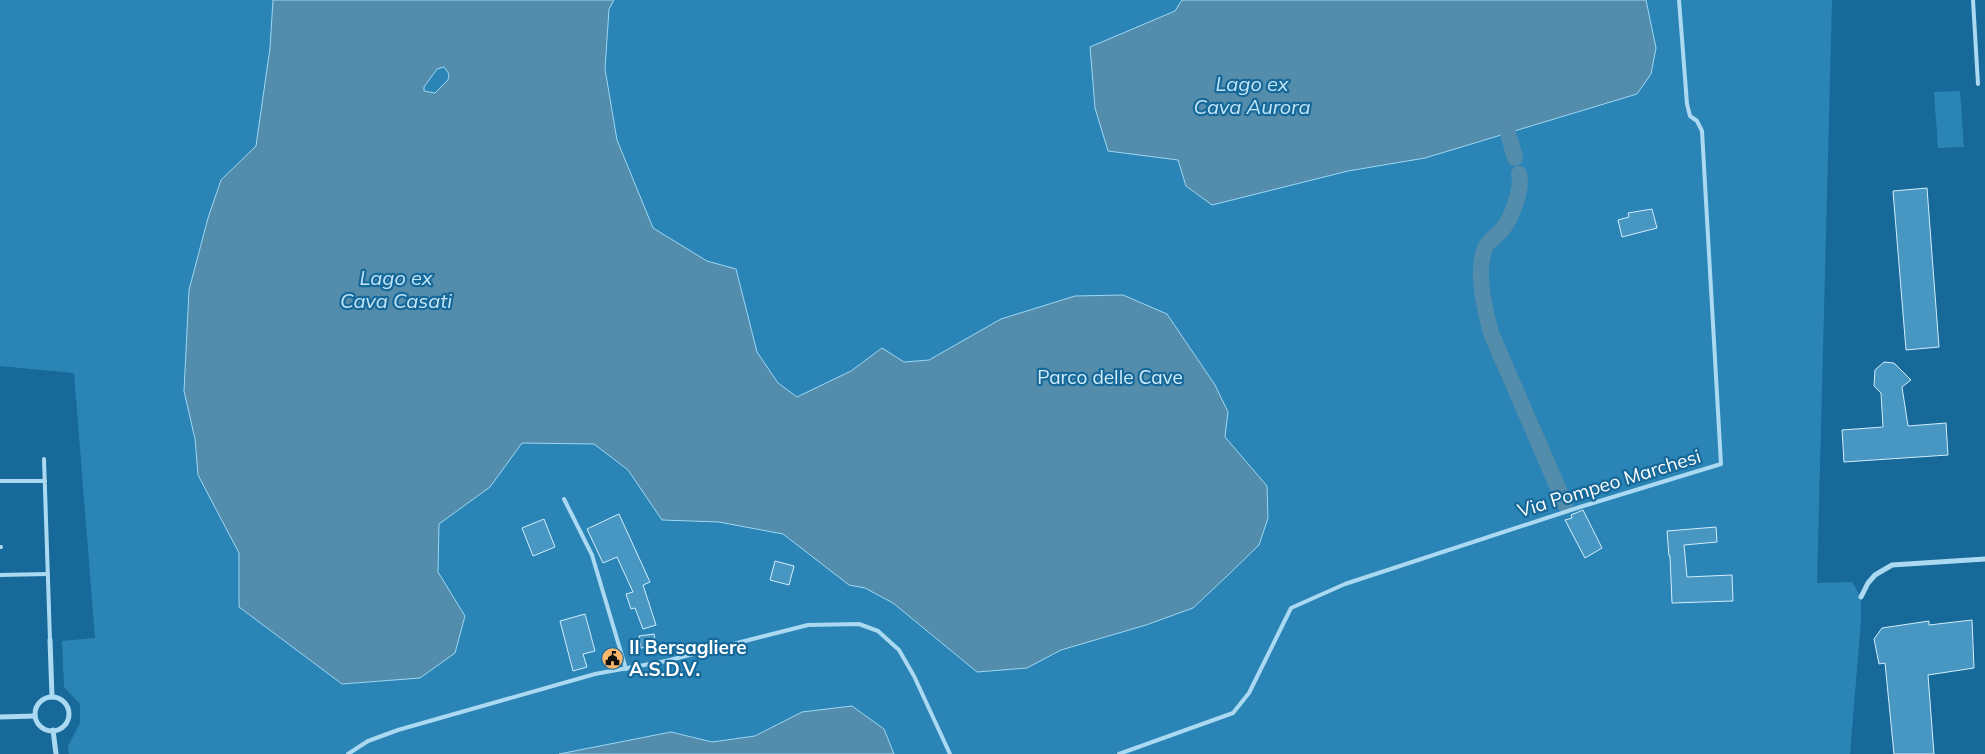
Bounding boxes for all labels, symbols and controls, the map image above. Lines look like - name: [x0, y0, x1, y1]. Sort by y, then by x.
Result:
- water label: Lago ex Cava Aurora: [1194, 71, 1310, 119]
- water label: Lago ex Cava Casati: [340, 265, 452, 313]
- park label: Parco delle Cave: [1037, 365, 1183, 389]
- street label: Via Pompeo Marchesi: [1514, 444, 1704, 522]
- place label: Il Bersagliere A.S.D.V.: [629, 635, 747, 681]
- public building icon: Il Bersagliere A.S.D.V.: [601, 646, 625, 670]

